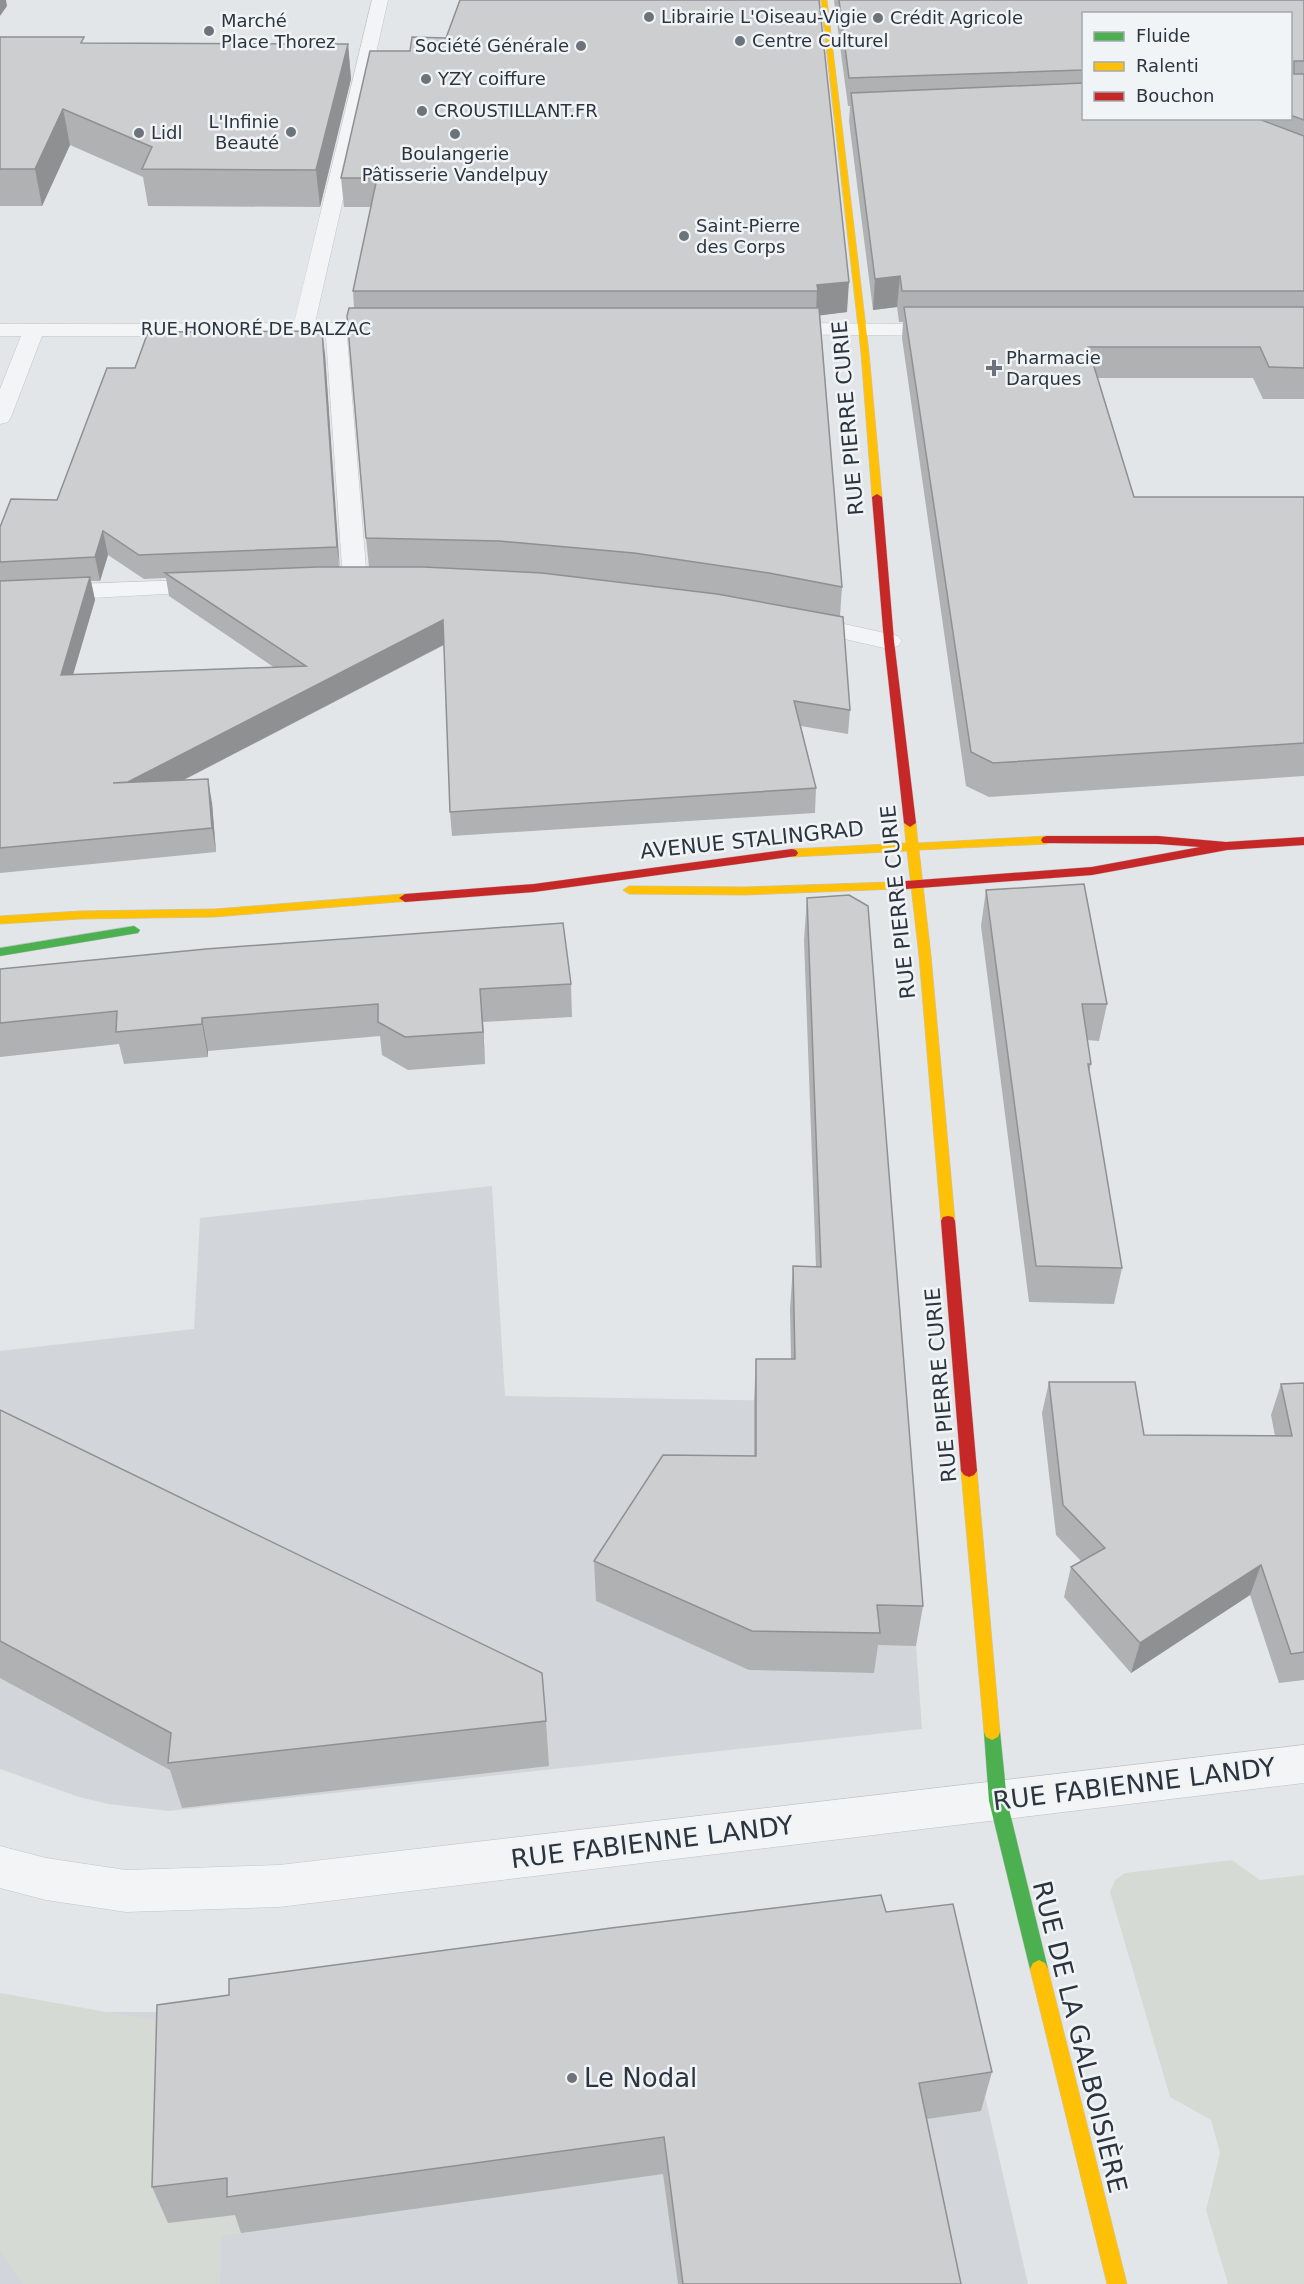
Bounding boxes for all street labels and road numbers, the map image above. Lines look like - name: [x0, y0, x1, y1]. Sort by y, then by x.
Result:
- street label: RUE HONORÉ DE BALZAC: [141, 318, 371, 339]
- street label: RUE PIERRE CURIE: [828, 320, 868, 516]
- street label: RUE PIERRE CURIE: [876, 804, 920, 1000]
- street label: AVENUE STALINGRAD: [639, 816, 865, 864]
- street label: RUE PIERRE CURIE: [921, 1287, 961, 1483]
- street label: RUE FABIENNE LANDY: [991, 1752, 1277, 1816]
- street label: RUE FABIENNE LANDY: [509, 1810, 795, 1874]
- street label: RUE DE LA GALBOISIÈRE: [1027, 1878, 1134, 2196]

